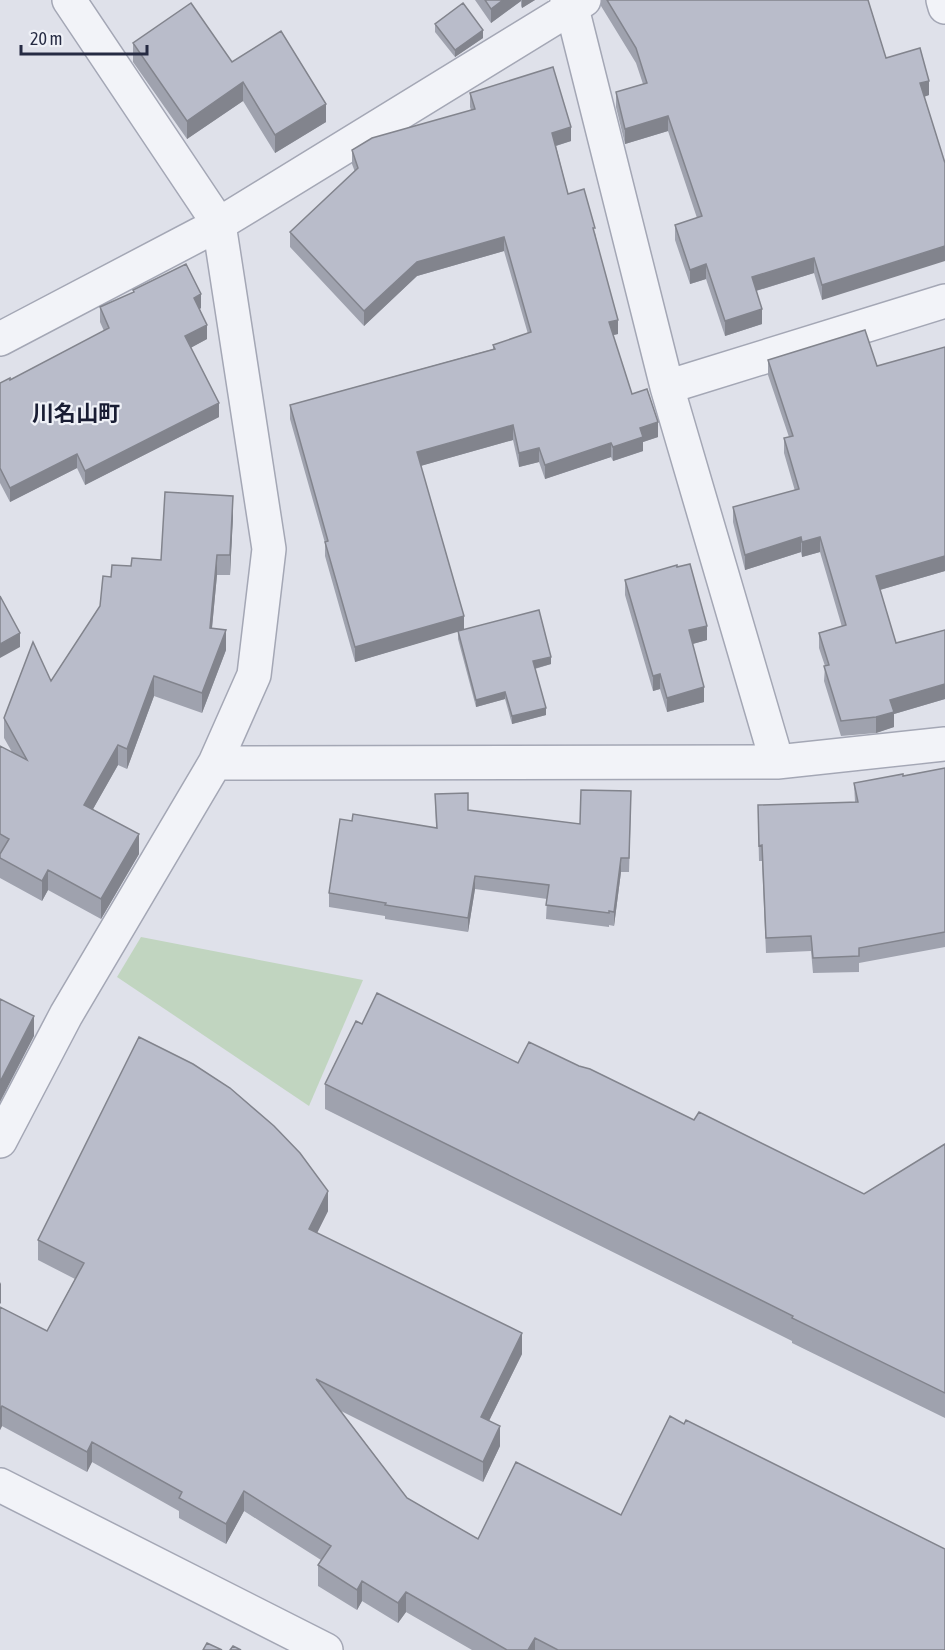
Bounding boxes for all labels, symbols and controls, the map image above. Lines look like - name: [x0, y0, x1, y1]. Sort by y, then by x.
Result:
- scale bar: [21, 18, 147, 56]
- text: 20 m: [30, 28, 62, 49]
- district label: 川名山町: [32, 400, 120, 426]

